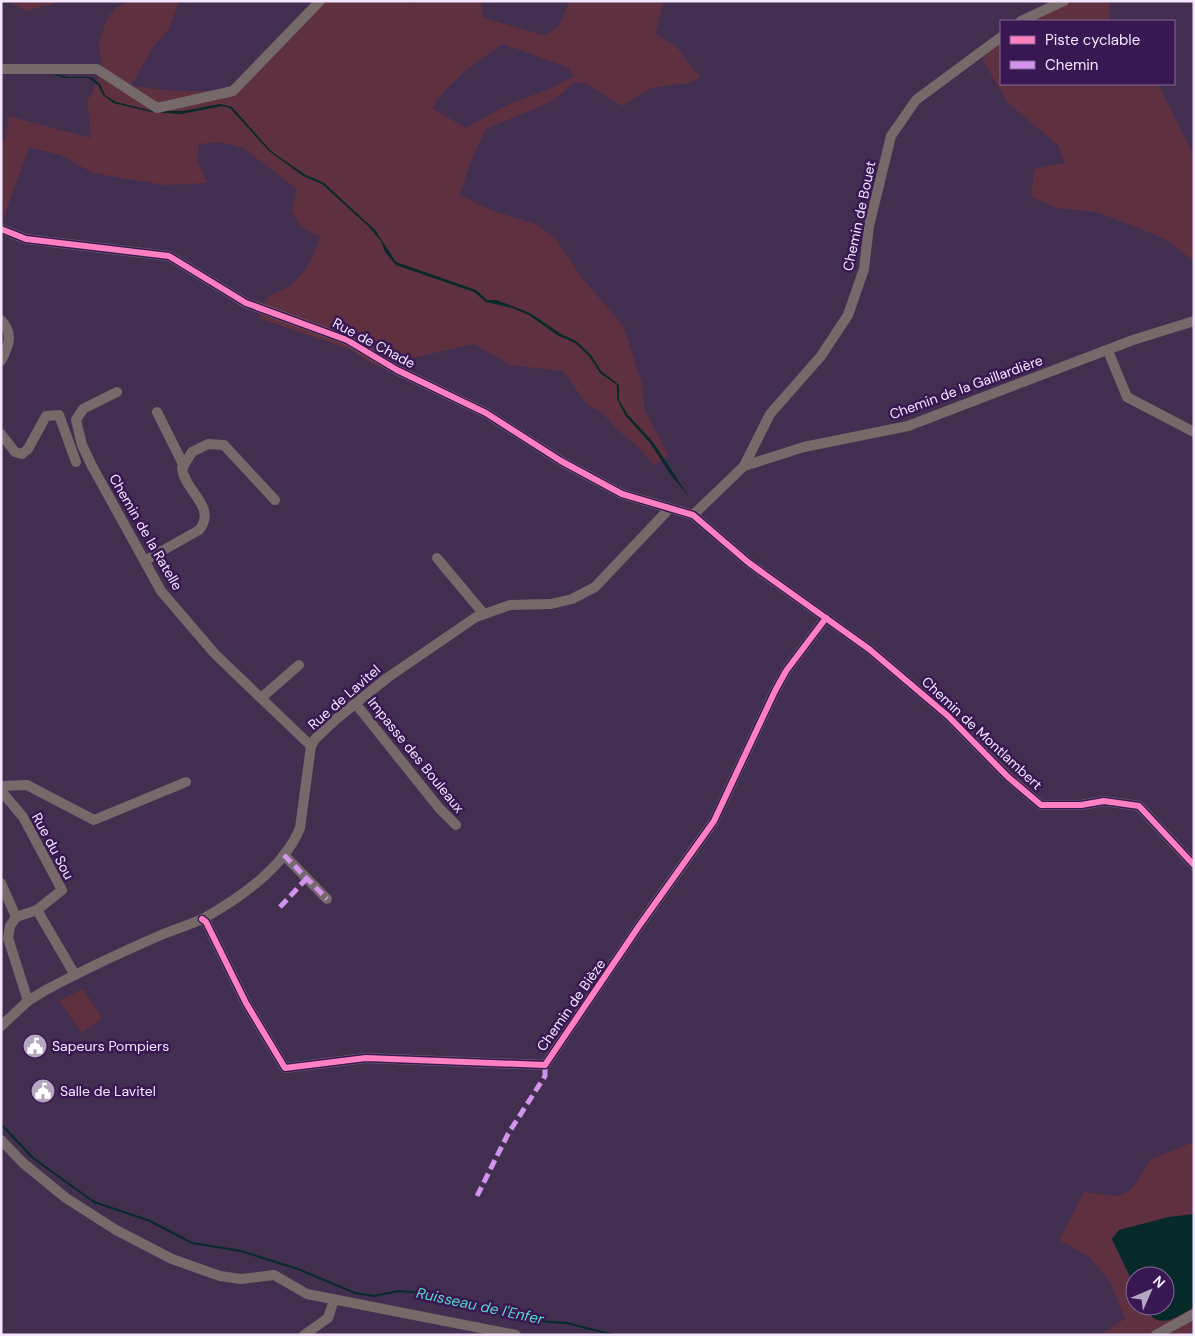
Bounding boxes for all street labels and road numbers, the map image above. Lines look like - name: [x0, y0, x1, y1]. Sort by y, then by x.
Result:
- street label: Chemin de Bouet: [839, 159, 879, 273]
- street label: Rue de Chade: [330, 314, 418, 372]
- street label: Chemin de la Gaillardière: [887, 351, 1045, 423]
- street label: Chemin de la Ratelle: [105, 471, 187, 593]
- street label: Rue de Lavitel: [304, 661, 384, 733]
- street label: Chemin de Montlambert: [918, 672, 1046, 794]
- street label: Impasse des Bouleaux: [364, 693, 468, 817]
- street label: Rue du Sou: [28, 810, 78, 882]
- street label: Chemin de Bièze: [533, 955, 609, 1054]

